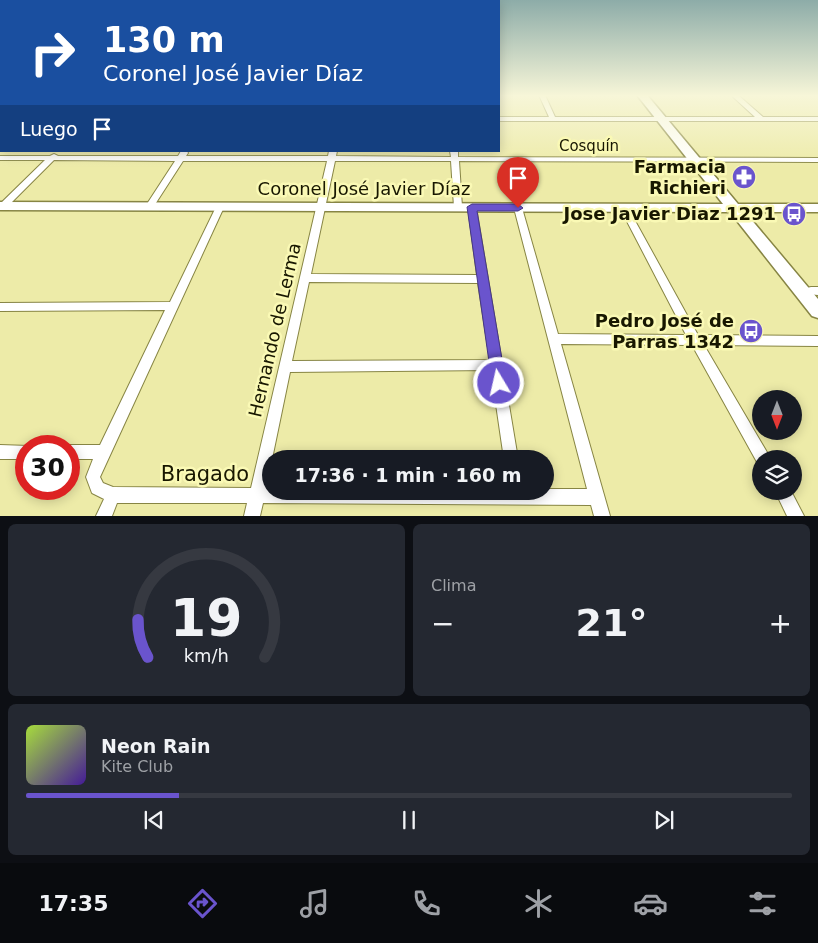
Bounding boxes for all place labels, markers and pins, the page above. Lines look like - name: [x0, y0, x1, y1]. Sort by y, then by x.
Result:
- place label: Farmacia Richieri: [634, 156, 726, 198]
- pin: [497, 157, 539, 208]
- pharmacy icon: Farmacia Richieri: [731, 164, 757, 190]
- bus stop icon: Jose Javier Diaz 1291: [781, 201, 807, 227]
- place label: Jose Javier Diaz 1291: [562, 203, 776, 224]
- place label: Pedro José de Parras 1342: [595, 310, 734, 352]
- bus stop icon: Pedro José de Parras 1342: [738, 318, 764, 344]

